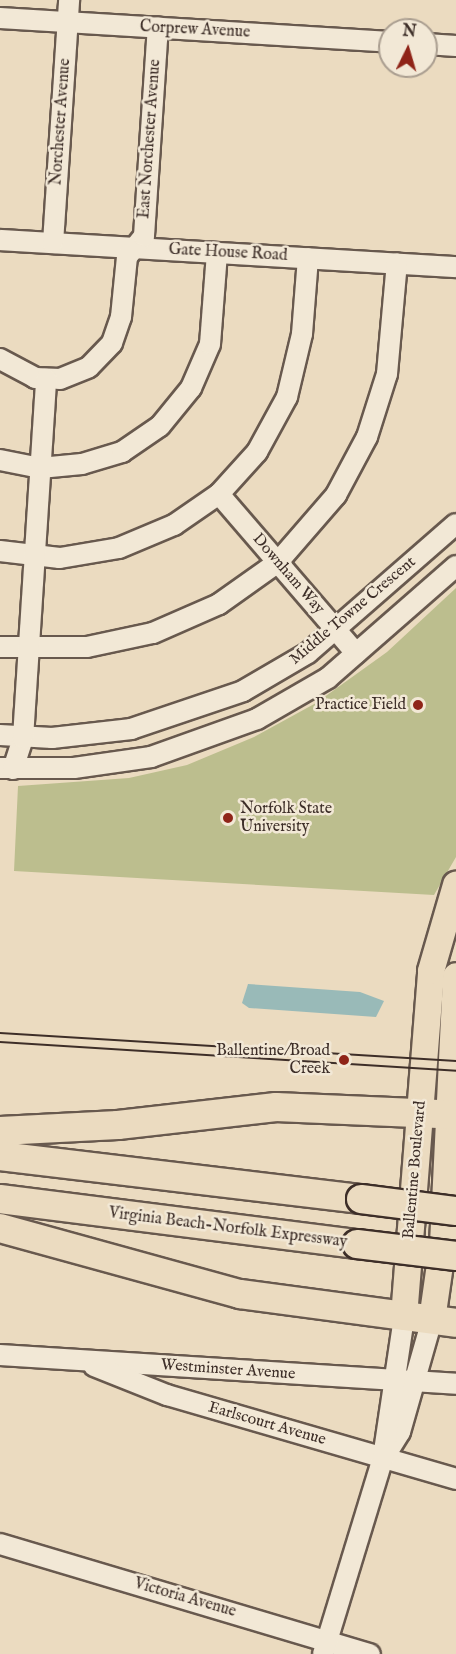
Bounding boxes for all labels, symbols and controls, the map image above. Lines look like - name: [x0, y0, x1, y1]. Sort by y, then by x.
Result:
- street label: Corprew Avenue: [139, 18, 251, 42]
- north arrow: [378, 18, 438, 78]
- text: N: [402, 21, 417, 43]
- street label: Norchester Avenue: [47, 58, 75, 186]
- street label: East Norchester Avenue: [135, 59, 165, 219]
- street label: Gate House Road: [168, 240, 288, 266]
- street label: Downham Way: [248, 530, 328, 618]
- street label: Middle Towne Crescent: [286, 553, 420, 669]
- place label: Practice Field: [315, 695, 406, 715]
- marker: Practice Field: [411, 698, 425, 712]
- place label: Norfolk State University: [240, 799, 332, 837]
- marker: Norfolk State University: [221, 811, 235, 825]
- place label: Ballentine/Broad Creek: [216, 1041, 330, 1079]
- marker: Ballentine/Broad Creek: [335, 1051, 353, 1069]
- street label: Ballentine Boulevard: [399, 1100, 431, 1240]
- street label: Virginia Beach-Norfolk Expressway: [108, 1204, 348, 1252]
- street label: Westminster Avenue: [160, 1356, 296, 1384]
- street label: Earlscourt Avenue: [206, 1398, 328, 1450]
- street label: Victoria Avenue: [132, 1574, 238, 1622]

